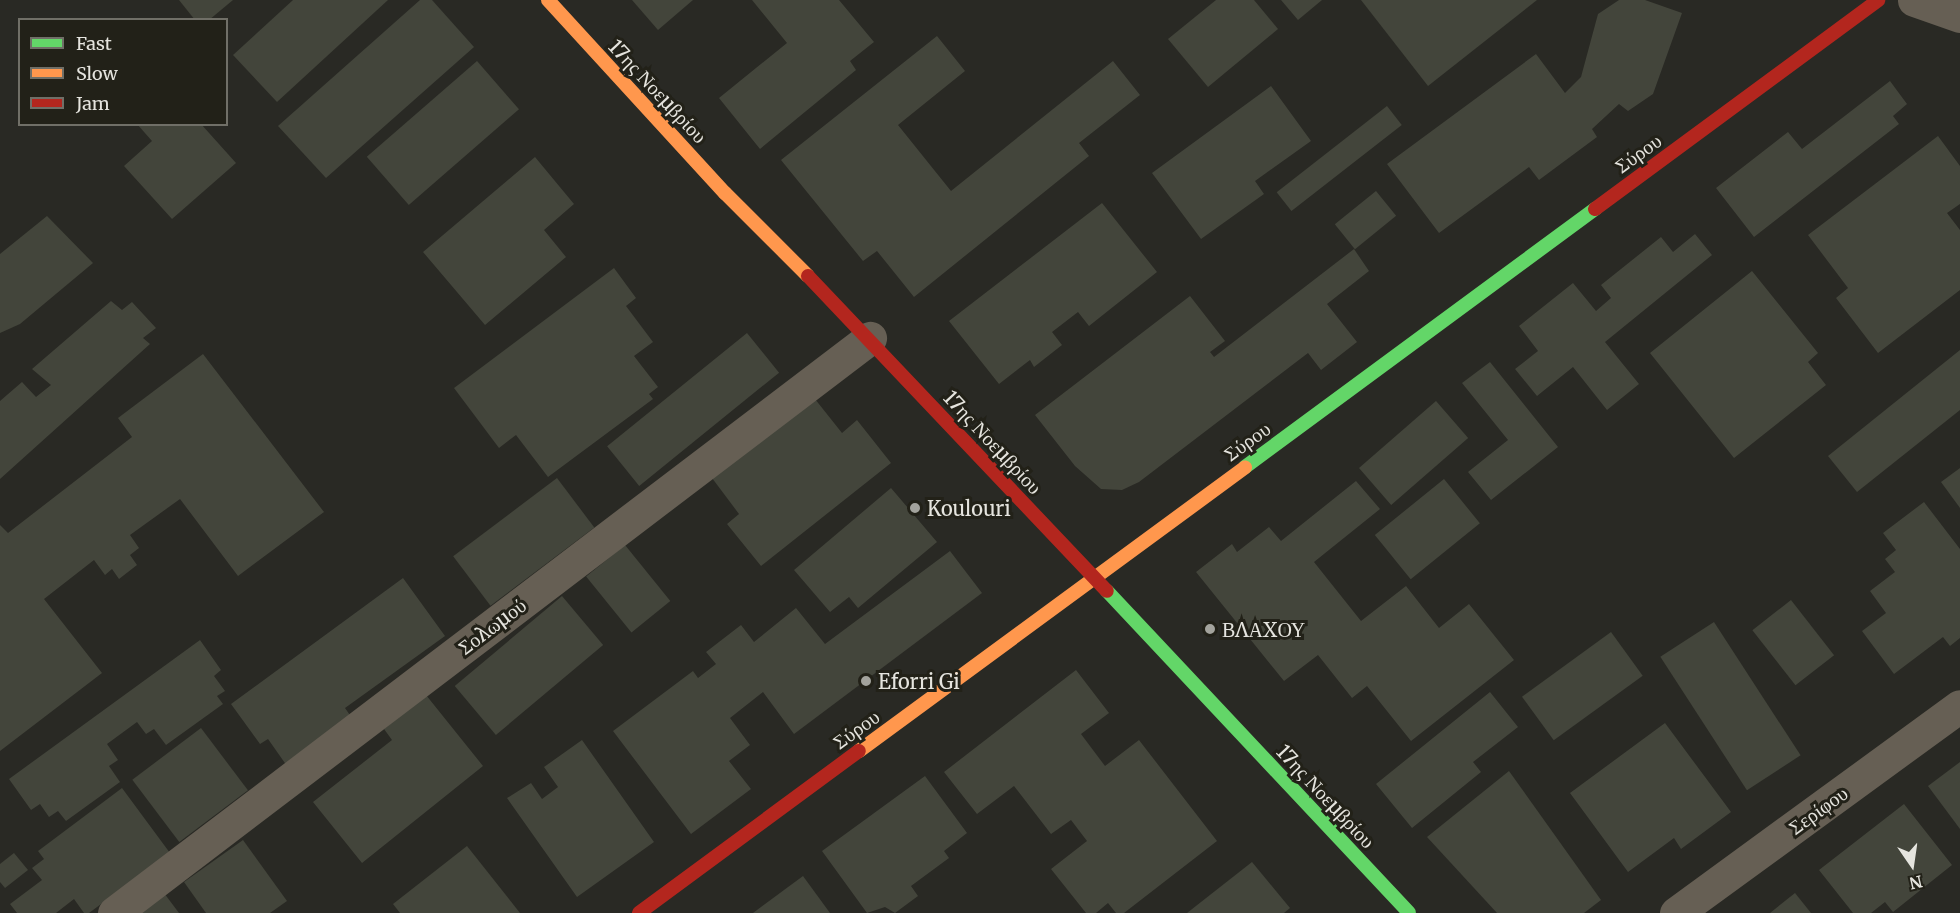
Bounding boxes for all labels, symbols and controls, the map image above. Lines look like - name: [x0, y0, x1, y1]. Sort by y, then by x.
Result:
- legend: [18, 18, 228, 126]
- text: Fast: [76, 32, 112, 55]
- street label: 17ης Νοεμβρίου: [604, 34, 712, 148]
- text: Slow: [76, 62, 118, 85]
- text: Jam: [76, 92, 110, 115]
- street label: Σύρου: [1610, 128, 1666, 178]
- street label: 17ης Νοεμβρίου: [939, 385, 1047, 499]
- street label: Σύρου: [1219, 416, 1275, 466]
- place label: Koulouri: [927, 496, 1011, 520]
- marker: Koulouri: [908, 501, 922, 515]
- street label: Σολωμού: [453, 593, 531, 659]
- place label: ΒΛΑΧΟΥ: [1222, 617, 1305, 641]
- marker: ΒΛΑΧΟΥ: [1203, 622, 1217, 636]
- place label: Eforri Gi: [878, 669, 960, 693]
- marker: Eforri Gi: [859, 674, 873, 688]
- street label: Σύρου: [828, 704, 884, 754]
- street label: 17ης Νοεμβρίου: [1272, 739, 1380, 853]
- street label: Σερίφου: [1784, 781, 1852, 839]
- north arrow: [1882, 835, 1942, 895]
- text: N: [1908, 871, 1924, 894]

